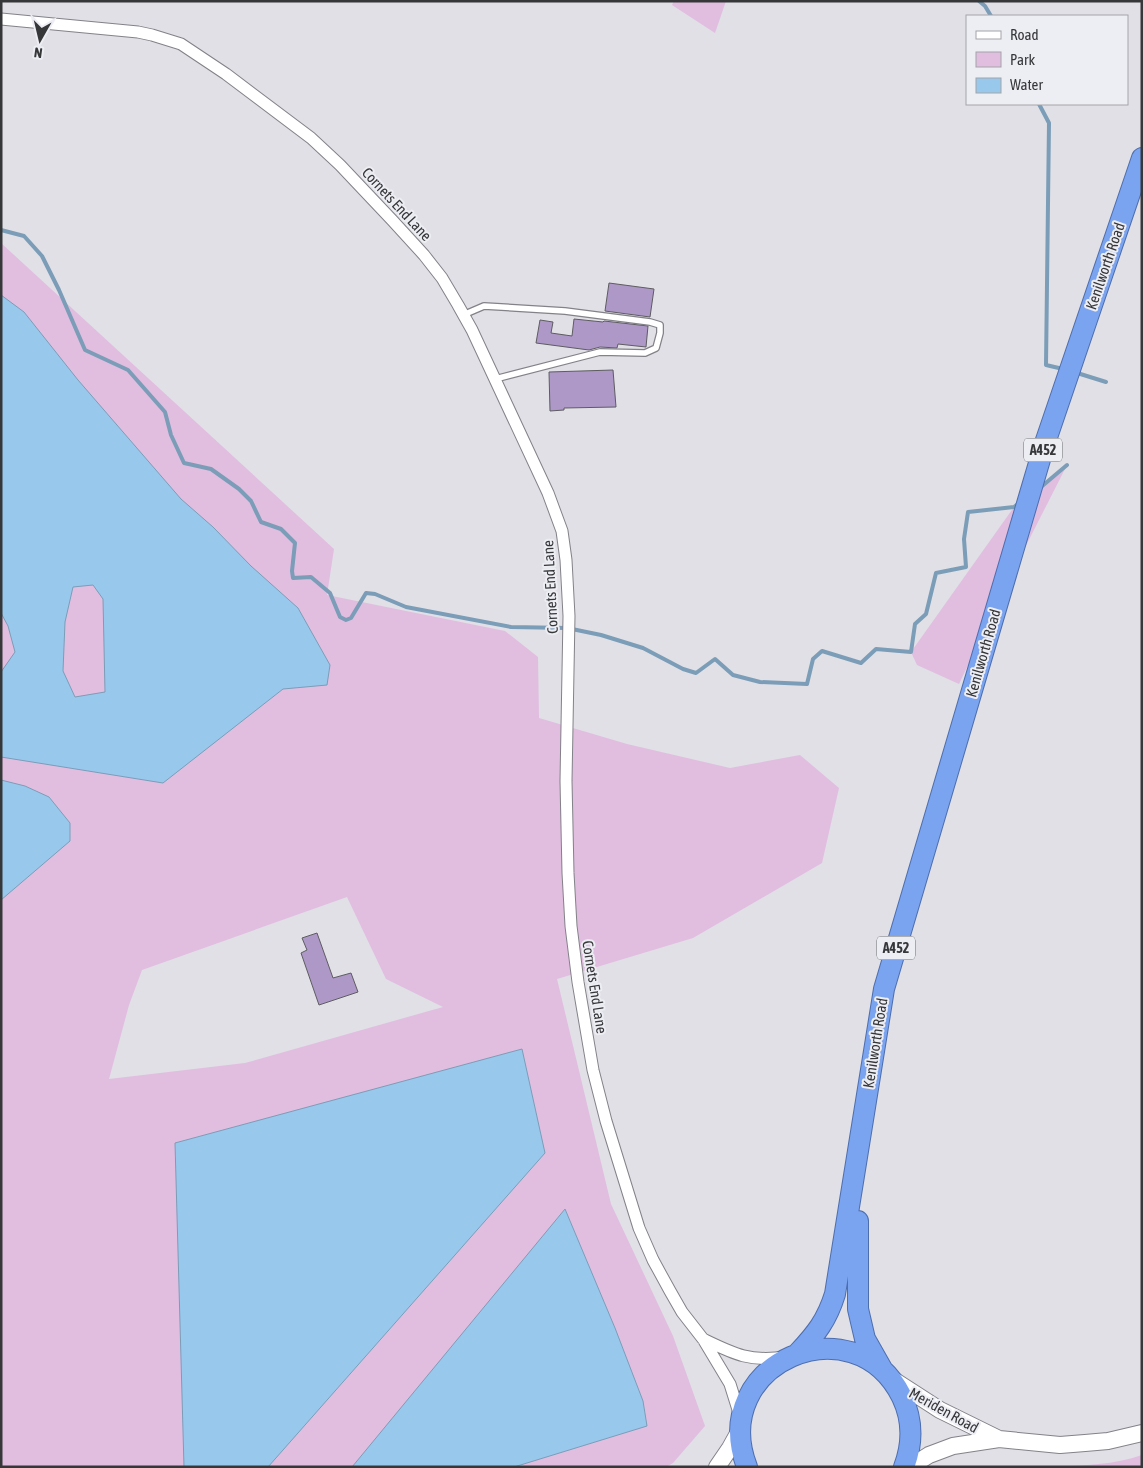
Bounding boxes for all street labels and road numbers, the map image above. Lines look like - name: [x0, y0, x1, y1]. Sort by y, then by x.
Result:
- street label: Cornets End Lane: [359, 164, 435, 244]
- street label: Kenilworth Road: [1082, 220, 1128, 312]
- road number: A452: [1024, 438, 1062, 462]
- street label: Cornets End Lane: [539, 540, 561, 634]
- street label: Kenilworth Road: [962, 607, 1004, 699]
- road number: A452: [877, 936, 915, 960]
- street label: Cornets End Lane: [579, 939, 611, 1035]
- street label: Kenilworth Road: [860, 997, 890, 1089]
- street label: Meriden Road: [906, 1384, 982, 1436]

